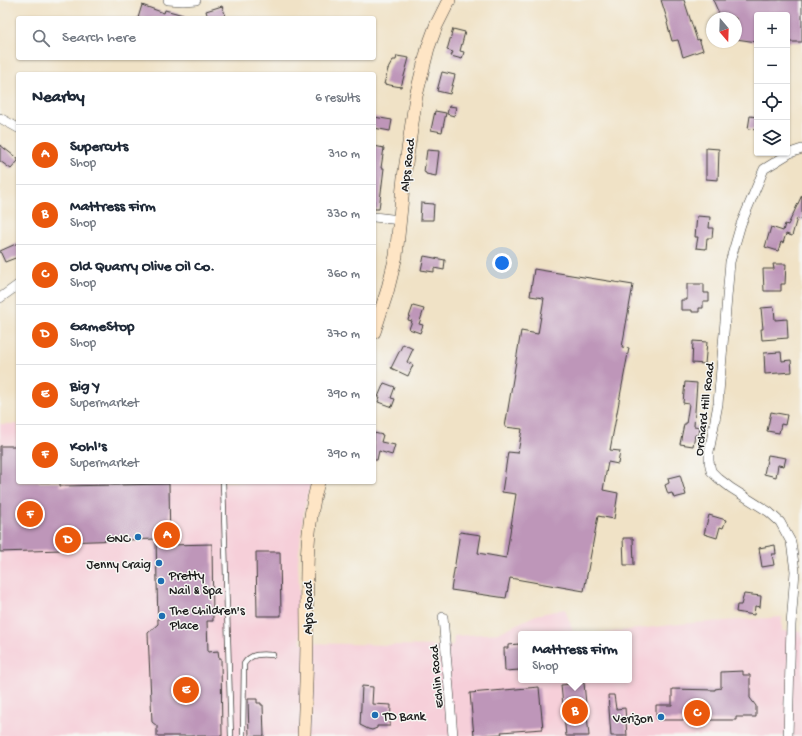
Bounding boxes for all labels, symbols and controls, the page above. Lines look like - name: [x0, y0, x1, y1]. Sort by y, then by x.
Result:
- north arrow: [706, 12, 742, 48]
- map controls: [754, 12, 790, 156]
- button: +: [754, 12, 790, 48]
- search box: [16, 16, 376, 60]
- icon: search: [30, 27, 52, 49]
- text: Search here: [62, 29, 136, 47]
- button: −: [754, 48, 790, 84]
- button: locate: [754, 84, 790, 120]
- text: Nearby: [32, 88, 85, 108]
- text: 6 results: [315, 91, 360, 106]
- button: layers: [754, 120, 790, 156]
- street label: Alps Road: [398, 137, 419, 193]
- text: Supercuts: [70, 138, 128, 156]
- text: A: [41, 147, 49, 162]
- text: 310 m: [328, 147, 360, 162]
- text: Shop: [70, 156, 96, 171]
- text: Mattress Firm: [70, 198, 156, 216]
- text: B: [42, 207, 48, 222]
- text: 330 m: [327, 207, 360, 222]
- text: Shop: [70, 216, 96, 231]
- your location: [492, 253, 512, 273]
- text: Old Quarry Olive Oil Co.: [70, 258, 215, 276]
- text: C: [41, 267, 49, 282]
- text: 360 m: [327, 267, 360, 282]
- text: Shop: [70, 276, 96, 291]
- text: GameStop: [70, 318, 134, 336]
- text: D: [41, 327, 49, 342]
- text: 370 m: [327, 327, 360, 342]
- text: Shop: [70, 336, 96, 351]
- street label: Orchard Hill Road: [692, 360, 719, 457]
- text: Big Y: [70, 378, 100, 396]
- text: E: [41, 387, 49, 402]
- text: 390 m: [327, 387, 360, 402]
- text: Supermarket: [70, 396, 139, 411]
- text: Kohl's: [70, 438, 107, 456]
- text: F: [42, 447, 48, 462]
- text: 390 m: [327, 447, 360, 462]
- text: Supermarket: [70, 456, 139, 471]
- pin: F: [17, 499, 43, 529]
- pin: A: [154, 520, 180, 550]
- pin: D: [55, 525, 81, 555]
- place label: GNC: [106, 532, 131, 547]
- marker: GNC: [133, 532, 143, 542]
- place label: Jenny Craig: [86, 558, 151, 573]
- marker: Jenny Craig: [154, 558, 164, 568]
- place label: Pretty Nail & Spa: [168, 569, 223, 599]
- marker: Pretty Nail & Spa: [156, 576, 166, 586]
- street label: Alps Road: [302, 580, 317, 635]
- place label: The Children's Place: [169, 604, 246, 634]
- marker: The Children's Place: [157, 611, 167, 621]
- popup: [518, 631, 632, 683]
- text: Mattress Firm: [532, 641, 618, 659]
- street label: Echlin Road: [427, 643, 448, 709]
- text: Shop: [532, 659, 558, 674]
- pin: E: [173, 675, 199, 705]
- pin: B: [562, 696, 588, 726]
- pin: C: [684, 698, 710, 728]
- marker: TD Bank: [370, 710, 380, 720]
- place label: TD Bank: [382, 710, 427, 725]
- place label: Verizon: [612, 712, 654, 727]
- marker: Verizon: [656, 712, 666, 722]

